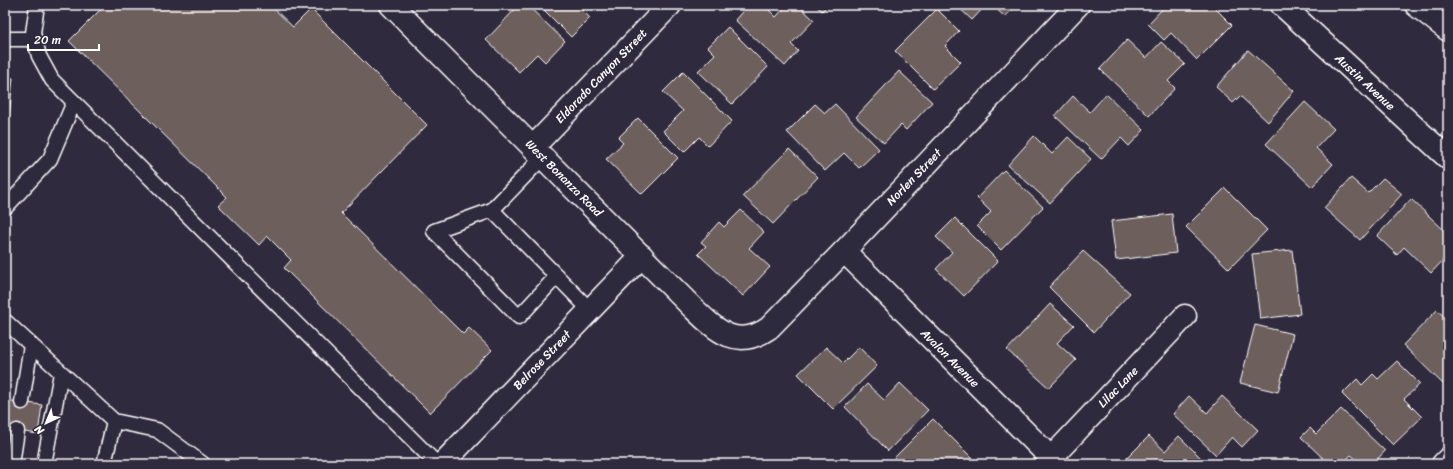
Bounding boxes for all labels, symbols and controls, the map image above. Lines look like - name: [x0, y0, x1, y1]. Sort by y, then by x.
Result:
- street label: Eldorado Canyon Street: [549, 23, 653, 129]
- scale bar: [28, 26, 99, 52]
- text: 20 m: [34, 29, 61, 51]
- street label: Austin Avenue: [1329, 47, 1400, 116]
- street label: West Bonanza Road: [520, 134, 609, 223]
- street label: Norlen Street: [881, 142, 948, 211]
- street label: Avalon Avenue: [914, 322, 985, 393]
- street label: Belrose Street: [507, 324, 577, 395]
- street label: Lilac Lane: [1092, 361, 1144, 413]
- north arrow: [26, 403, 66, 443]
- text: N: [30, 420, 49, 440]

